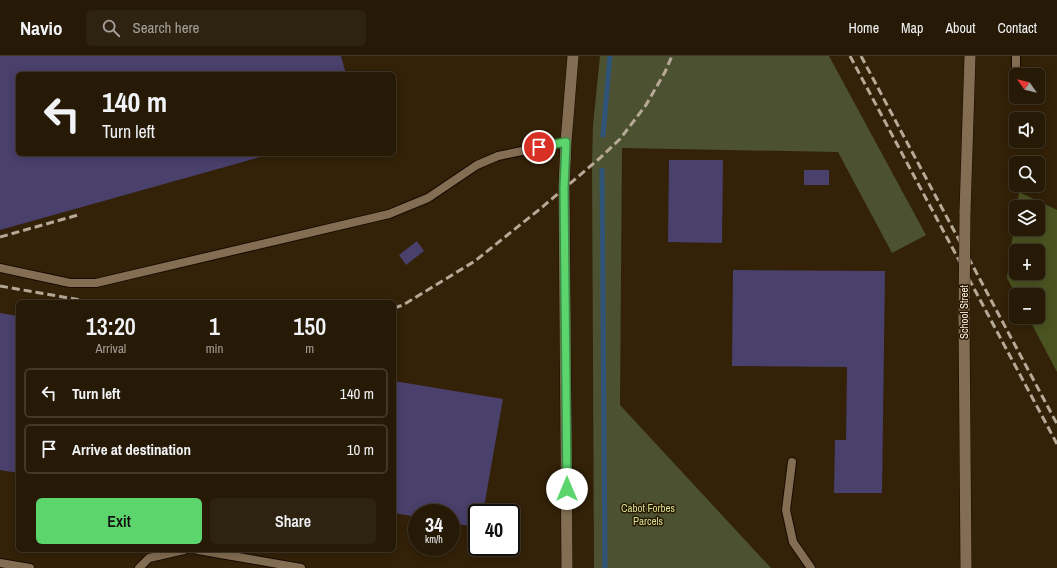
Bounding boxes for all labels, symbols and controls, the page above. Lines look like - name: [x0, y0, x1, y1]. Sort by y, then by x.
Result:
- search box: [86, 10, 366, 46]
- text: Navio: [20, 15, 62, 41]
- icon: search: [100, 17, 122, 39]
- text: Search here: [132, 17, 199, 38]
- text: Home: [848, 19, 879, 37]
- text: Map: [901, 19, 923, 37]
- text: About: [945, 19, 975, 37]
- text: Contact: [997, 19, 1037, 37]
- north arrow: [1009, 68, 1045, 104]
- map controls: [1009, 68, 1045, 324]
- text: 140 m: [102, 83, 167, 121]
- icon: left: [36, 88, 88, 140]
- button: sound: [1009, 112, 1045, 148]
- text: Turn left: [102, 119, 155, 144]
- pin: [522, 130, 556, 164]
- icon: arrive: [528, 136, 550, 158]
- button: search: [1009, 156, 1045, 192]
- button: layers: [1009, 200, 1045, 236]
- button: +: [1009, 244, 1045, 280]
- street label: School Street: [957, 284, 971, 339]
- button: −: [1009, 288, 1045, 324]
- text: 13:20: [86, 310, 136, 342]
- text: 1: [209, 310, 220, 342]
- text: 150: [293, 310, 326, 342]
- text: Arrival: [95, 340, 126, 357]
- text: min: [206, 340, 223, 357]
- text: m: [305, 340, 314, 357]
- icon: left: [38, 382, 60, 404]
- text: Turn left: [72, 383, 120, 404]
- text: 140 m: [340, 383, 374, 404]
- icon: arrive: [38, 438, 60, 460]
- text: Arrive at destination: [72, 439, 191, 460]
- text: 10 m: [347, 439, 374, 460]
- position arrow: [546, 468, 588, 510]
- button: Exit: [36, 498, 202, 544]
- button: Share: [210, 498, 376, 544]
- park label: Cabot Forbes Parcels: [621, 501, 676, 528]
- speed limit sign: 40: [468, 504, 520, 556]
- text: 34: [425, 511, 443, 538]
- text: km/h: [425, 533, 443, 546]

